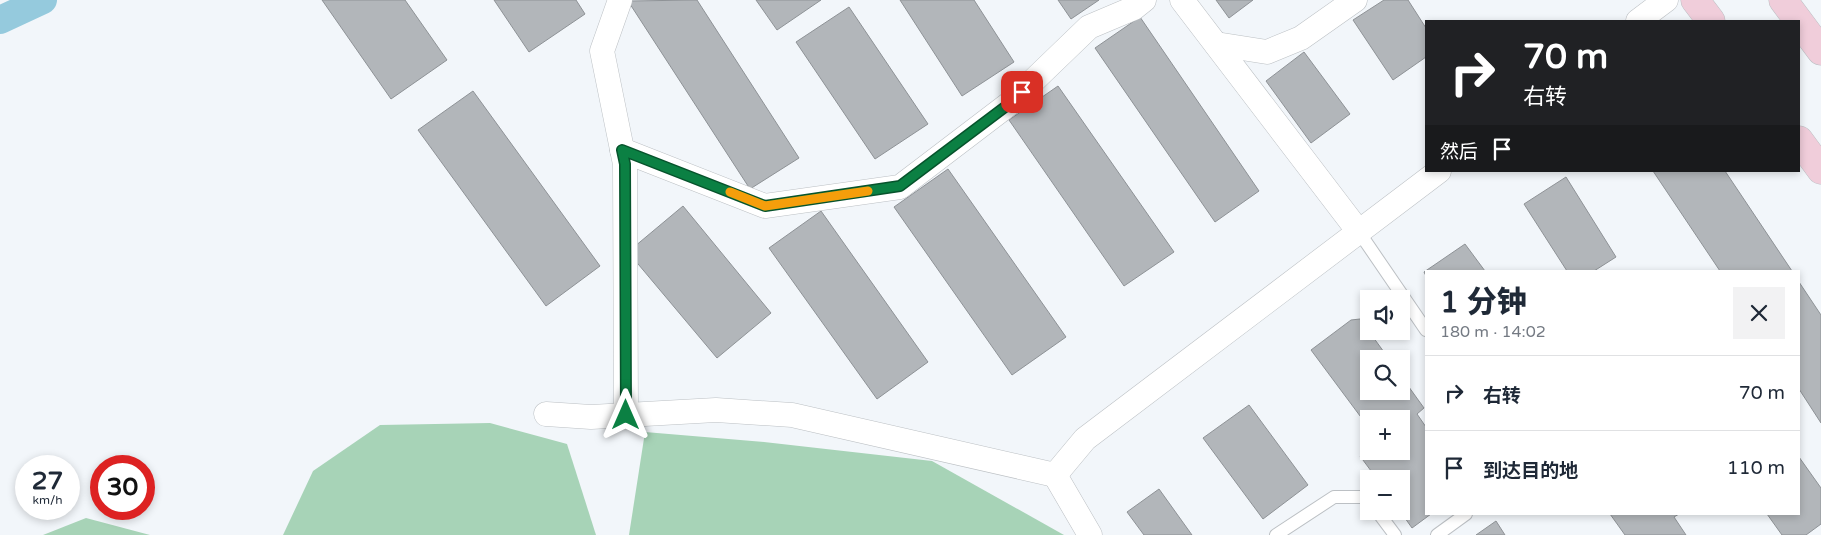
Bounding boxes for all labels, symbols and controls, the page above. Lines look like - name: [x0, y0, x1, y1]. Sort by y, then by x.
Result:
- text: 70 m: [1523, 36, 1608, 78]
- icon: right: [1440, 40, 1505, 105]
- pin: [1001, 71, 1043, 113]
- icon: arrive: [1008, 78, 1036, 106]
- text: 右转: [1523, 84, 1567, 110]
- icon: arrive: [1488, 135, 1516, 163]
- text: 然后: [1440, 141, 1478, 163]
- text: 1 分钟: [1440, 284, 1527, 321]
- button: close: [1733, 287, 1785, 339]
- map controls: [1360, 290, 1410, 520]
- button: sound: [1360, 290, 1410, 340]
- text: 180 m · 14:02: [1440, 322, 1546, 342]
- button: search: [1360, 350, 1410, 400]
- icon: right: [1440, 379, 1468, 407]
- text: 70 m: [1739, 382, 1785, 404]
- text: 右转: [1483, 385, 1521, 407]
- position arrow: [599, 388, 651, 440]
- button: +: [1360, 410, 1410, 460]
- icon: arrive: [1440, 454, 1468, 482]
- speed limit sign: 30: [90, 455, 155, 520]
- text: 110 m: [1727, 457, 1785, 479]
- text: 到达目的地: [1483, 460, 1578, 482]
- text: 27: [32, 466, 63, 496]
- button: −: [1360, 470, 1410, 520]
- text: km/h: [32, 493, 63, 507]

